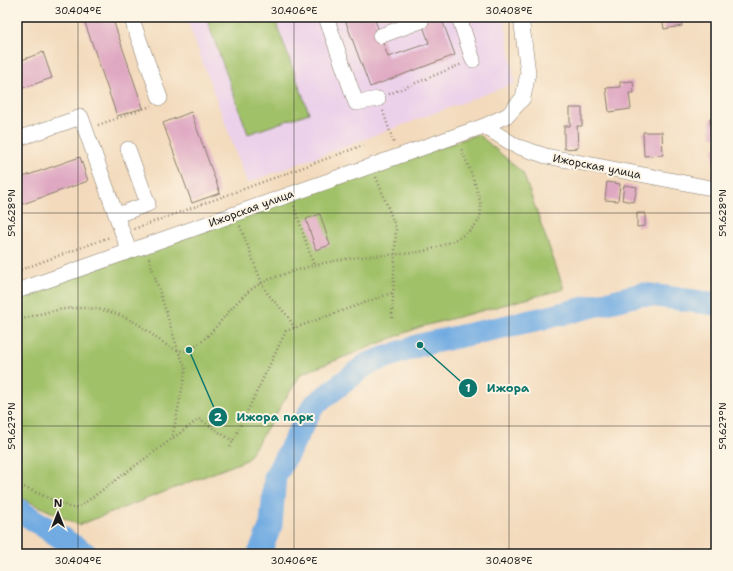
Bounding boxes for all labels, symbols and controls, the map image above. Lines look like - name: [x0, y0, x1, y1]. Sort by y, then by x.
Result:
- text: 30.404°E: [54, 4, 102, 17]
- text: 30.406°E: [270, 4, 318, 17]
- text: 30.408°E: [485, 4, 533, 17]
- street label: Ижорская улица: [551, 151, 642, 182]
- street label: Ижорская улица: [206, 186, 296, 231]
- text: 59.628°N: [5, 189, 18, 237]
- text: 59.628°N: [716, 189, 729, 237]
- callout: Ижора: [458, 376, 537, 400]
- text: 1: [465, 380, 471, 396]
- text: Ижора: [487, 380, 530, 396]
- text: 59.627°N: [5, 402, 18, 450]
- text: 59.627°N: [716, 402, 729, 450]
- callout: Ижора парк: [208, 405, 321, 429]
- text: 2: [214, 409, 223, 425]
- text: Ижора парк: [237, 409, 314, 425]
- north arrow: [38, 493, 78, 533]
- text: N: [54, 496, 63, 511]
- text: 30.404°E: [54, 554, 102, 567]
- text: 30.406°E: [270, 554, 318, 567]
- text: 30.408°E: [485, 554, 533, 567]

